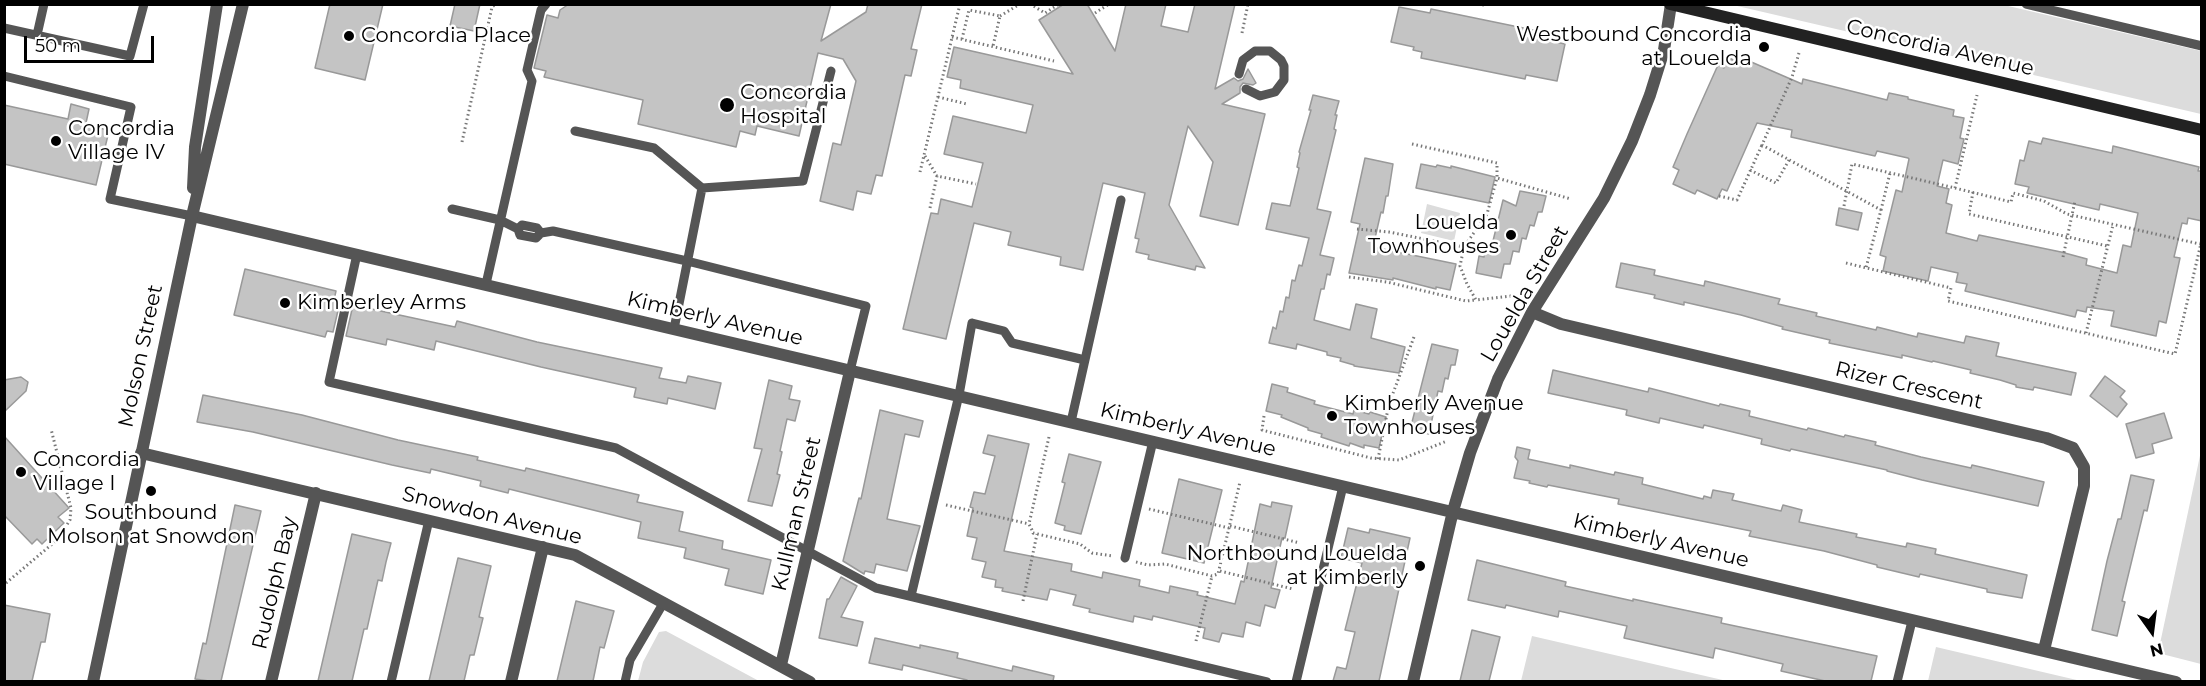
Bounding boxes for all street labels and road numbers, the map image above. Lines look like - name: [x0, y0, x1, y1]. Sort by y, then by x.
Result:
- street label: Concordia Avenue: [1844, 14, 2036, 82]
- street label: Louelda Street: [1476, 221, 1574, 367]
- street label: Molson Street: [114, 282, 168, 430]
- street label: Kimberly Avenue: [625, 287, 805, 351]
- street label: Rizer Crescent: [1833, 357, 1985, 415]
- street label: Kimberly Avenue: [1098, 398, 1278, 462]
- street label: Kullman Street: [767, 434, 827, 594]
- street label: Snowdon Avenue: [399, 481, 585, 551]
- street label: Kimberly Avenue: [1571, 509, 1751, 573]
- street label: Rudolph Bay: [247, 514, 303, 652]

